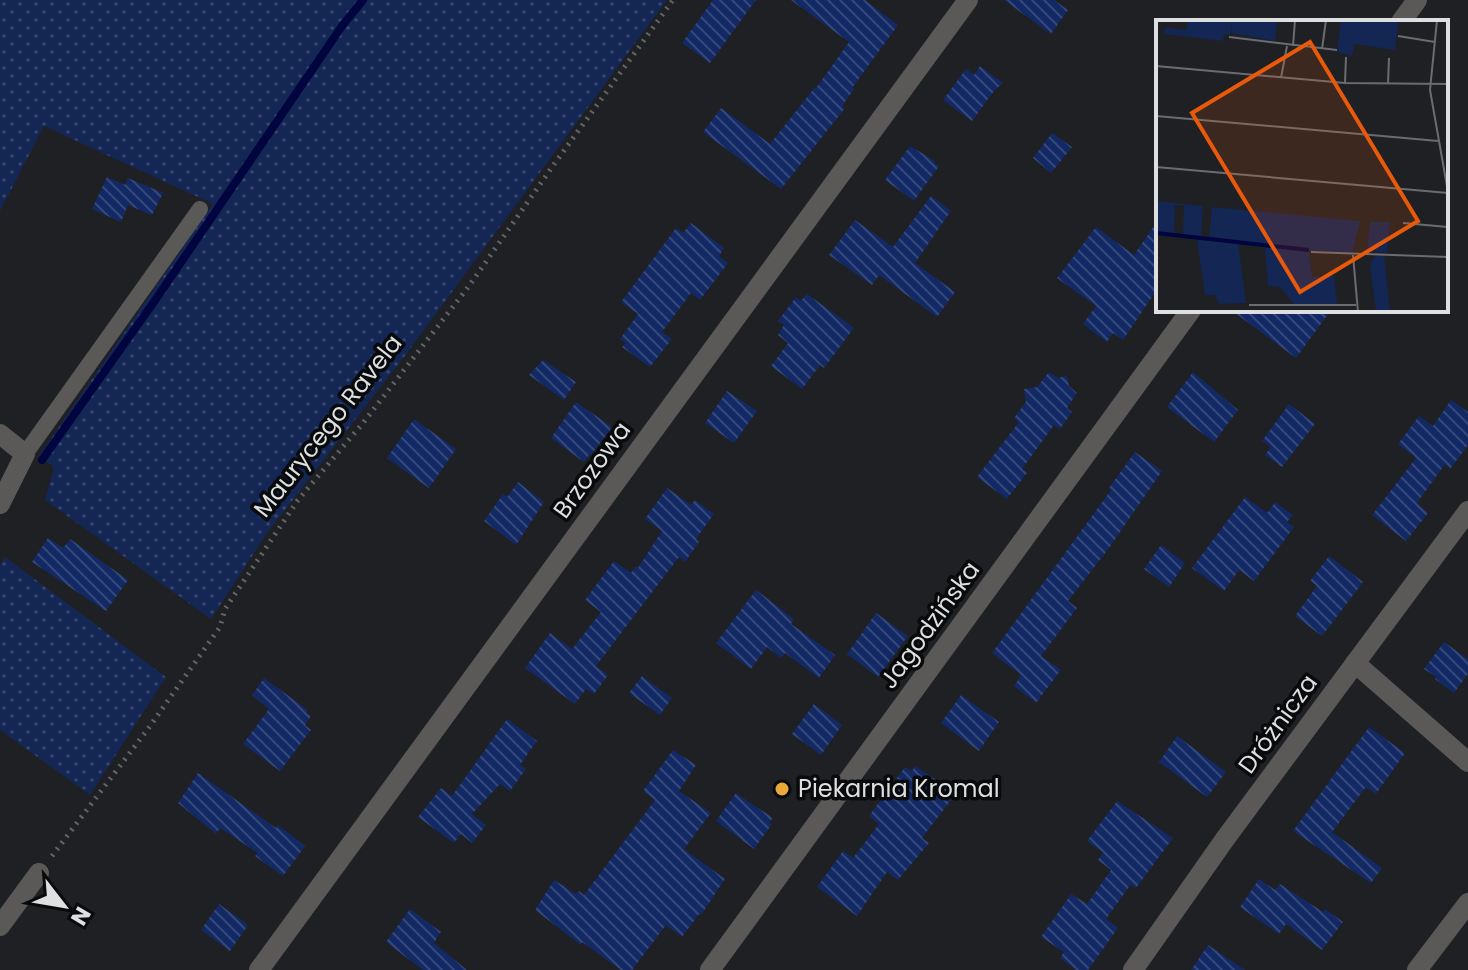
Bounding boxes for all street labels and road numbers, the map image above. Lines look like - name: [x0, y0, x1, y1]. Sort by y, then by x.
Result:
- street label: Maurycego Ravela: [246, 327, 409, 524]
- street label: Brzozowa: [545, 415, 638, 525]
- street label: Jagodzińska: [872, 554, 987, 695]
- street label: Dróżnicza: [1230, 667, 1325, 780]

